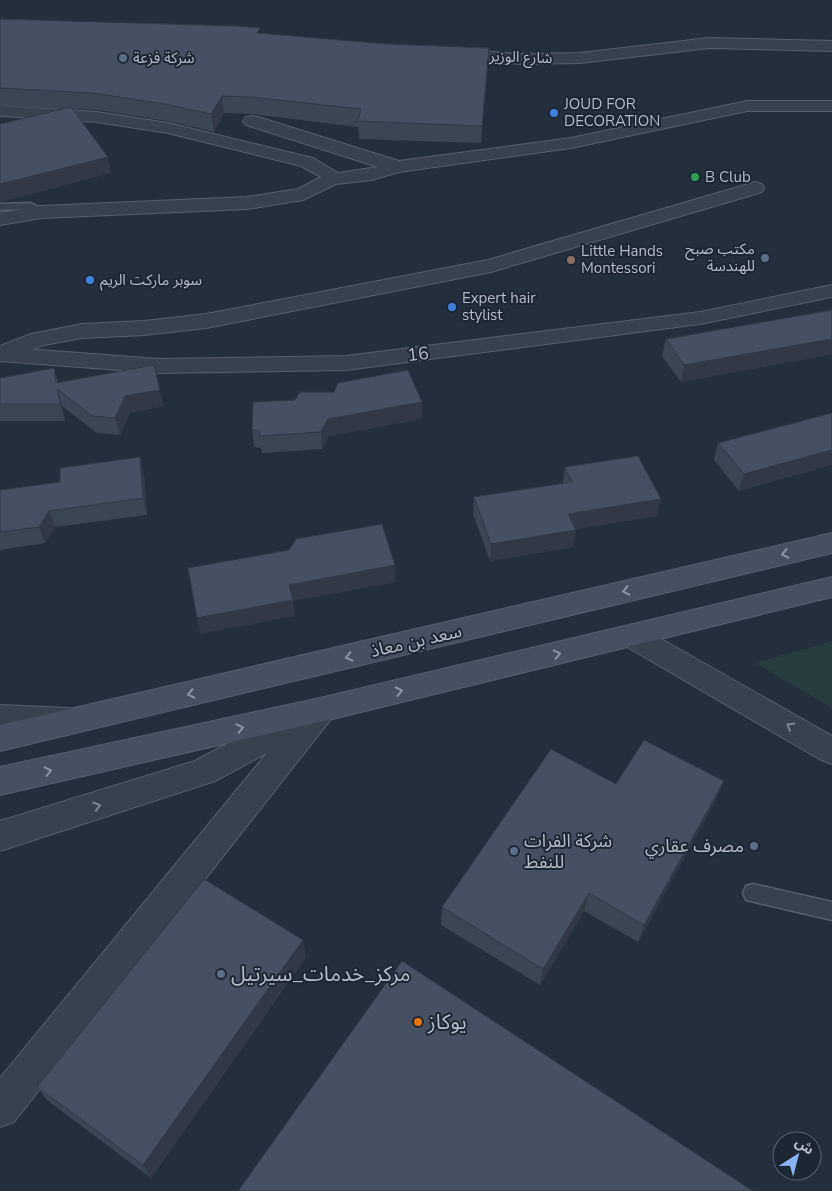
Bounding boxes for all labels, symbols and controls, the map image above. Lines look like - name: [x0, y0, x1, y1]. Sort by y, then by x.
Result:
- street label: شارع الوزير: [488, 46, 553, 70]
- place label: شركة فزعة: [133, 48, 195, 68]
- marker: شركة فزعة: [117, 52, 129, 64]
- place label: JOUD FOR DECORATION: [563, 94, 660, 131]
- marker: JOUD FOR DECORATION: [548, 107, 560, 119]
- place label: B Club: [705, 167, 751, 187]
- marker: B Club: [689, 171, 701, 183]
- place label: مكتب صبح للهندسة: [685, 239, 755, 276]
- place label: Little Hands Montessori: [581, 241, 663, 278]
- marker: مكتب صبح للهندسة: [759, 252, 771, 264]
- marker: Little Hands Montessori: [565, 254, 577, 266]
- place label: سوبر ماركت الريم: [100, 270, 202, 291]
- marker: سوبر ماركت الريم: [84, 274, 96, 286]
- place label: Expert hair stylist: [462, 288, 536, 325]
- marker: Expert hair stylist: [446, 301, 458, 313]
- street label: 16: [406, 341, 430, 367]
- one-way arrow: [780, 548, 789, 559]
- one-way arrow: [622, 585, 631, 596]
- street label: سعد بن معاذ: [368, 619, 464, 663]
- one-way arrow: [552, 649, 561, 660]
- one-way arrow: [345, 651, 354, 662]
- one-way arrow: [394, 686, 403, 697]
- one-way arrow: [186, 688, 195, 699]
- one-way arrow: [236, 723, 245, 733]
- one-way arrow: [786, 723, 795, 733]
- one-way arrow: [43, 766, 52, 777]
- one-way arrow: [92, 802, 100, 812]
- place label: شركة الفرات للنفط: [524, 829, 612, 874]
- place label: مصرف عقاري: [645, 834, 744, 859]
- marker: مصرف عقاري: [748, 840, 760, 852]
- marker: شركة الفرات للنفط: [508, 845, 520, 857]
- place label: مركز_خدمات_سيرتيل: [231, 960, 410, 988]
- marker: مركز_خدمات_سيرتيل: [215, 968, 227, 980]
- place label: يوكاز: [427, 1008, 467, 1036]
- marker: يوكاز: [412, 1016, 424, 1028]
- north arrow: [772, 1131, 822, 1181]
- text: ش: [791, 1133, 818, 1159]

